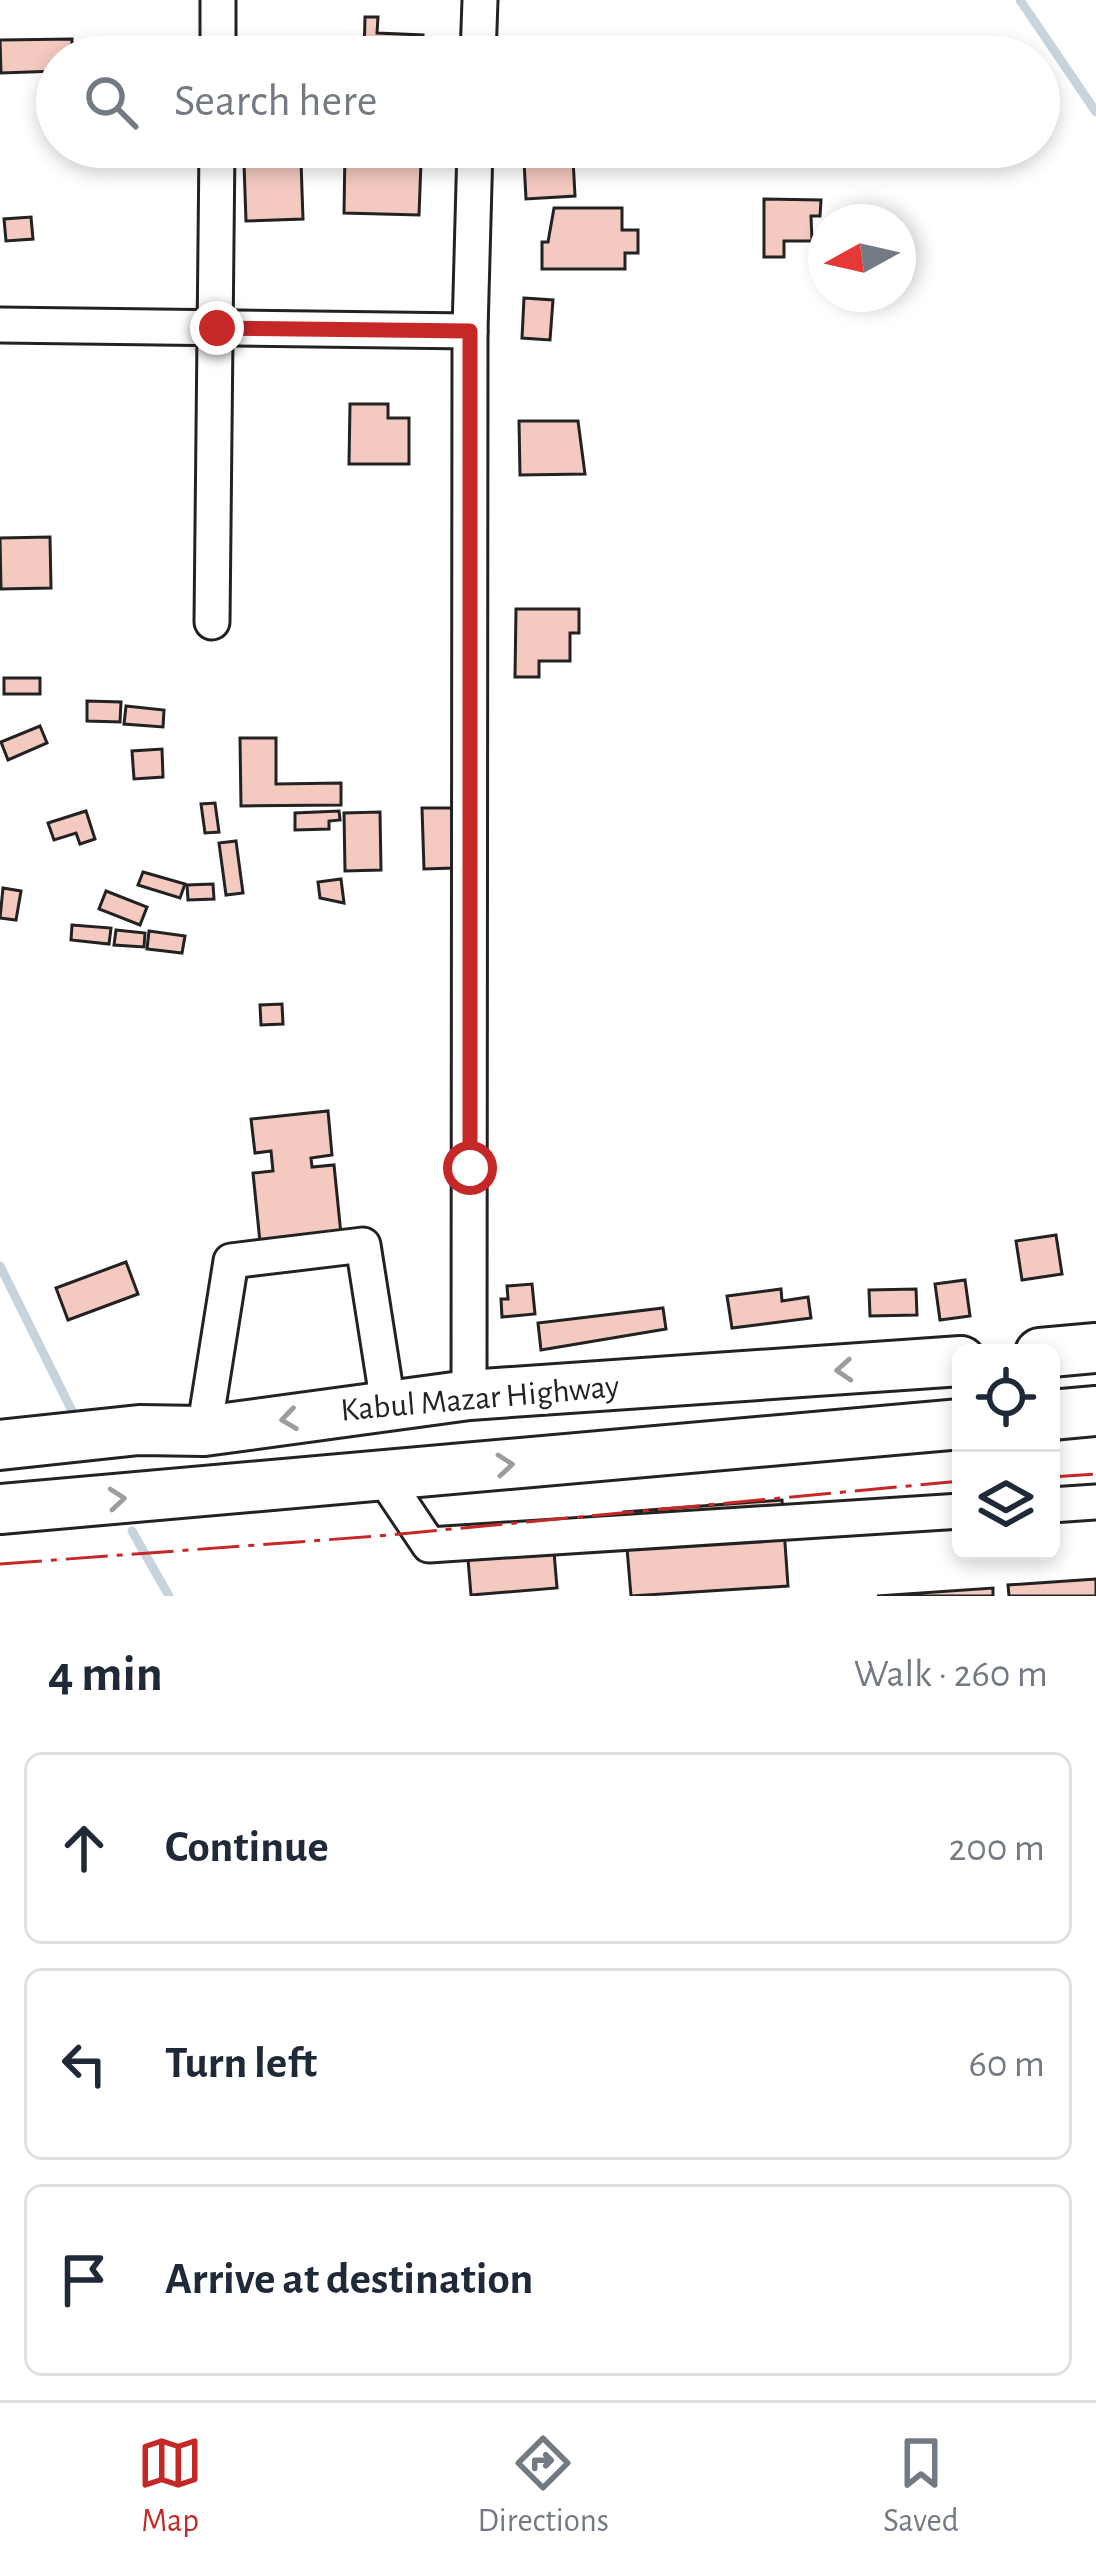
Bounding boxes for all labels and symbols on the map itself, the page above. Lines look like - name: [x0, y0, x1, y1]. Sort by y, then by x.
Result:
- north arrow: [808, 204, 916, 312]
- route end: [190, 301, 244, 355]
- route start: [443, 1141, 497, 1195]
- one-way arrow: [834, 1357, 853, 1383]
- street label: Kabul Mazar Highway: [339, 1370, 621, 1428]
- one-way arrow: [279, 1405, 299, 1431]
- one-way arrow: [496, 1453, 515, 1478]
- one-way arrow: [107, 1487, 126, 1512]

